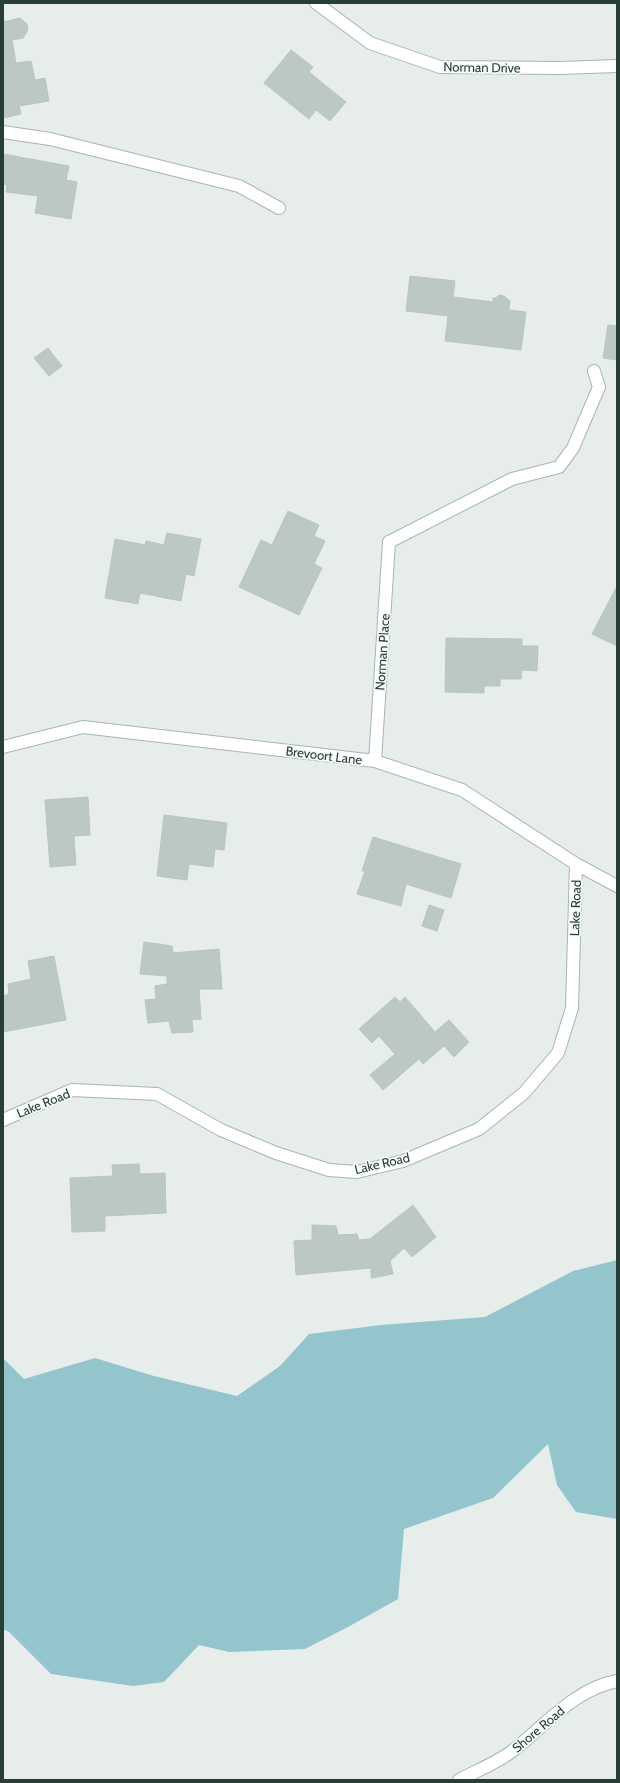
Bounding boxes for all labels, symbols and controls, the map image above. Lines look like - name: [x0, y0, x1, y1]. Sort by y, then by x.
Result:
- street label: Norman Drive: [443, 58, 521, 76]
- street label: Norman Place: [371, 613, 393, 691]
- street label: Brevoort Lane: [285, 742, 363, 768]
- street label: Lake Road: [566, 880, 584, 936]
- street label: Lake Road: [14, 1085, 72, 1121]
- street label: Lake Road: [353, 1149, 411, 1177]
- street label: Shore Road: [509, 1702, 567, 1756]

